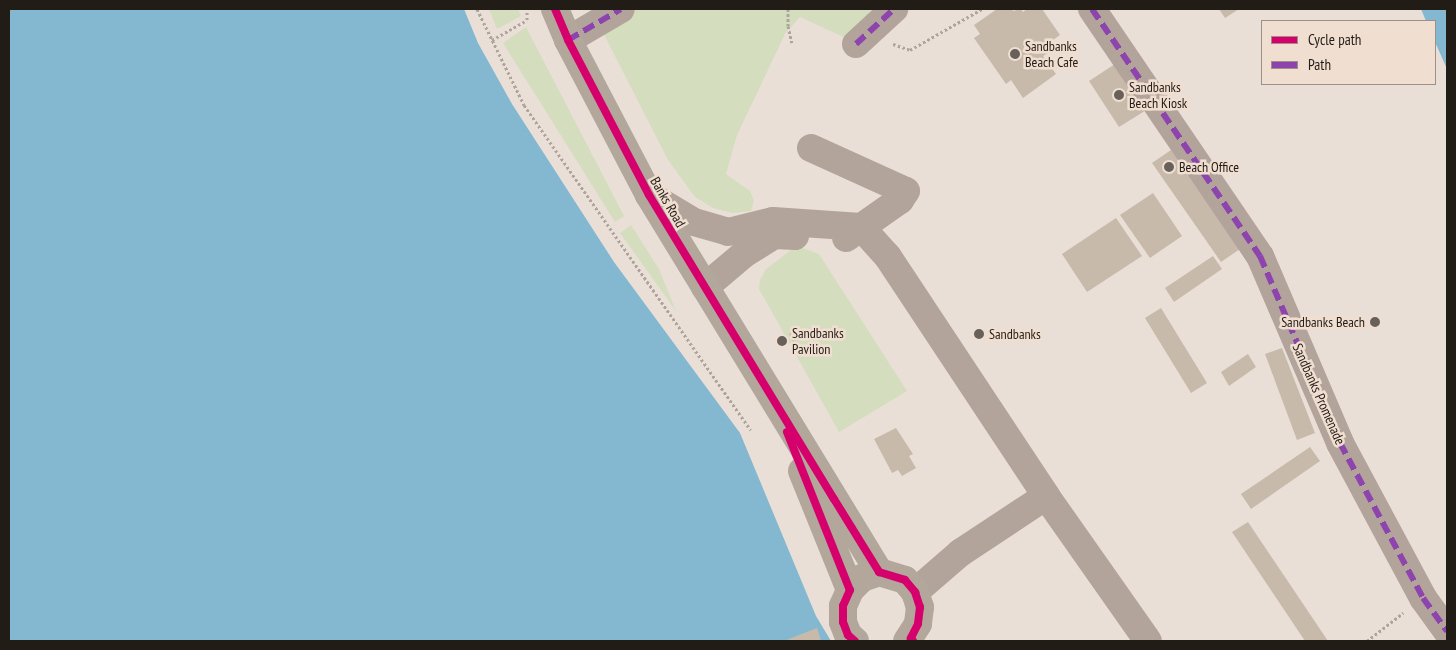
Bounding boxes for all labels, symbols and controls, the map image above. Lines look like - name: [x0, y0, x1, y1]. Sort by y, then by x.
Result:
- legend: [1261, 20, 1436, 85]
- text: Cycle path: [1308, 30, 1361, 49]
- place label: Sandbanks Beach Cafe: [1025, 38, 1078, 70]
- marker: Sandbanks Beach Cafe: [1009, 48, 1021, 60]
- text: Path: [1308, 55, 1331, 74]
- place label: Sandbanks Beach Kiosk: [1129, 79, 1187, 111]
- marker: Sandbanks Beach Kiosk: [1113, 89, 1125, 101]
- place label: Beach Office: [1179, 159, 1239, 175]
- marker: Beach Office: [1163, 161, 1175, 173]
- street label: Banks Road: [647, 174, 689, 230]
- place label: Sandbanks Beach: [1281, 314, 1365, 330]
- marker: Sandbanks Beach: [1369, 316, 1381, 328]
- place label: Sandbanks Pavilion: [792, 325, 844, 358]
- place label: Sandbanks: [989, 326, 1041, 342]
- marker: Sandbanks: [973, 328, 985, 340]
- marker: Sandbanks Pavilion: [776, 335, 788, 347]
- street label: Sandbanks Promenade: [1289, 341, 1349, 447]

